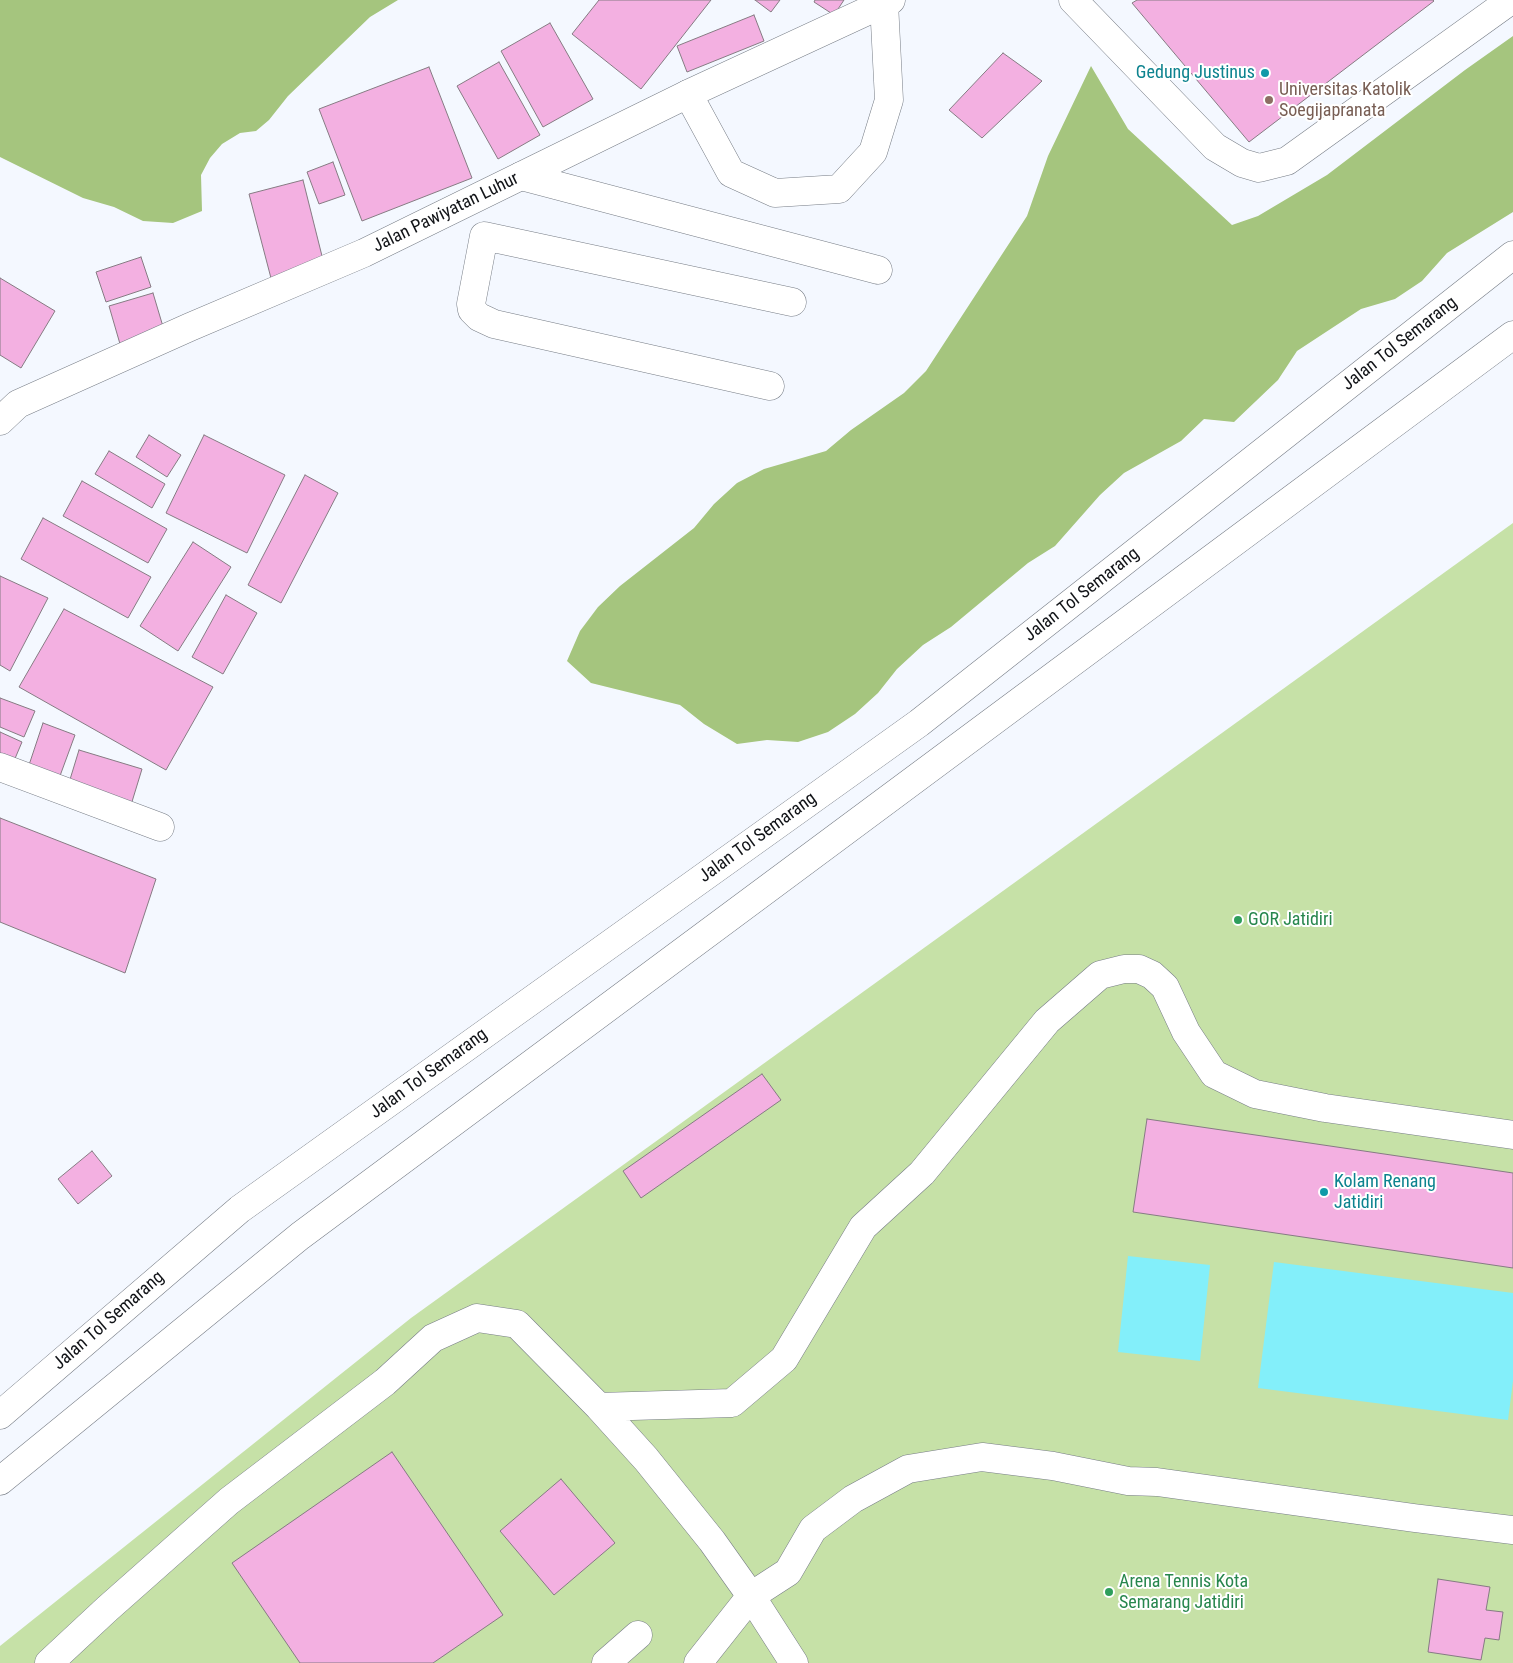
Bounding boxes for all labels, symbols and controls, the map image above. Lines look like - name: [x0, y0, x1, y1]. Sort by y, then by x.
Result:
- place label: Gedung Justinus: [1136, 62, 1255, 84]
- marker: Gedung Justinus: [1259, 67, 1271, 79]
- place label: Universitas Katolik Soegijapranata: [1279, 79, 1411, 122]
- marker: Universitas Katolik Soegijapranata: [1263, 94, 1275, 106]
- street label: Jalan Pawiyatan Luhur: [369, 168, 523, 258]
- street label: Jalan Tol Semarang: [1338, 292, 1462, 396]
- street label: Jalan Tol Semarang: [1020, 543, 1144, 647]
- street label: Jalan Tol Semarang: [695, 788, 821, 888]
- place label: GOR Jatidiri: [1248, 909, 1333, 931]
- marker: GOR Jatidiri: [1232, 914, 1244, 926]
- street label: Jalan Tol Semarang: [366, 1024, 492, 1124]
- place label: Kolam Renang Jatidiri: [1334, 1171, 1436, 1214]
- marker: Kolam Renang Jatidiri: [1318, 1186, 1330, 1198]
- street label: Jalan Tol Semarang: [49, 1267, 169, 1375]
- place label: Arena Tennis Kota Semarang Jatidiri: [1119, 1571, 1248, 1614]
- marker: Arena Tennis Kota Semarang Jatidiri: [1103, 1586, 1115, 1598]

